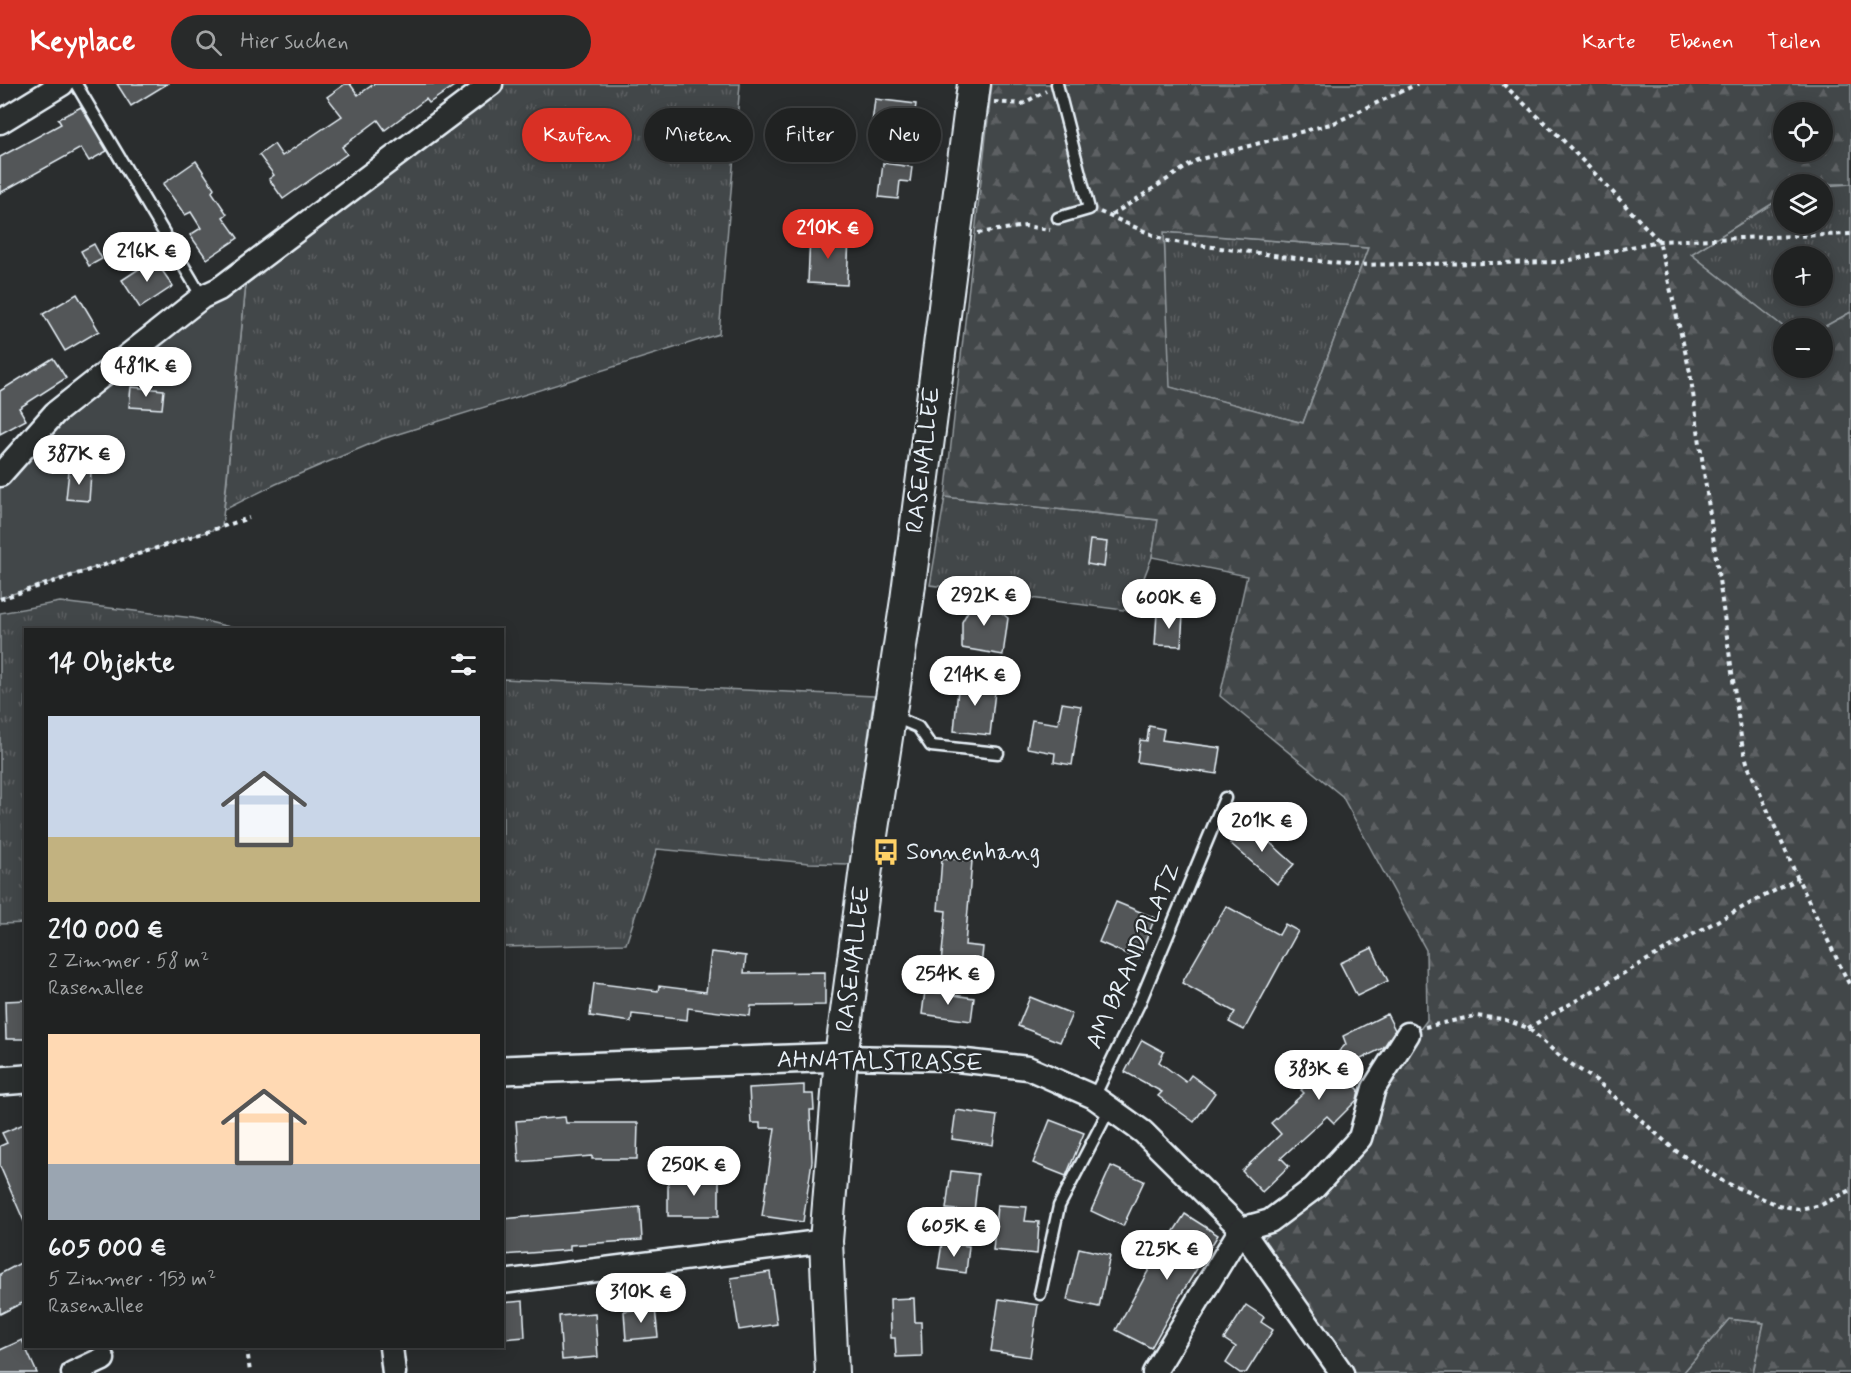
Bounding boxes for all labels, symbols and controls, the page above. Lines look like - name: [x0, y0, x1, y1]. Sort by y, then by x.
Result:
- search box: [171, 15, 591, 69]
- text: Keyplace: [30, 24, 135, 61]
- icon: search: [192, 26, 225, 59]
- text: Hier suchen: [240, 28, 349, 56]
- text: Karte: [1582, 28, 1636, 56]
- text: Ebenen: [1669, 28, 1734, 56]
- text: Teilen: [1767, 28, 1821, 56]
- map controls: [1773, 102, 1833, 378]
- button: locate: [1773, 102, 1833, 162]
- chip: Kaufen: [522, 108, 632, 162]
- chip: Mieten: [644, 108, 753, 162]
- chip: Filter: [765, 108, 856, 162]
- chip: Neu: [868, 108, 941, 162]
- button: layers: [1773, 174, 1833, 234]
- pin: 210K €: [779, 209, 877, 260]
- text: 210K €: [796, 215, 860, 242]
- pin: 216K €: [98, 232, 196, 283]
- text: 216K €: [117, 238, 177, 265]
- button: +: [1773, 246, 1833, 306]
- button: −: [1773, 318, 1833, 378]
- pin: 481K €: [97, 347, 195, 398]
- text: 481K €: [114, 353, 178, 380]
- street label: RASENALLEE: [900, 385, 948, 535]
- pin: 387K €: [30, 435, 128, 486]
- text: 387K €: [47, 441, 111, 468]
- pin: 292K €: [935, 576, 1033, 627]
- pin: 600K €: [1120, 579, 1218, 630]
- text: 292K €: [951, 582, 1017, 609]
- text: 600K €: [1136, 585, 1202, 612]
- text: 14 Objekte: [48, 647, 175, 681]
- icon: filters: [447, 648, 480, 681]
- pin: 214K €: [926, 656, 1024, 707]
- text: 214K €: [944, 662, 1006, 689]
- icon: home: [210, 755, 318, 863]
- pin: 201K €: [1213, 802, 1311, 853]
- text: 201K €: [1231, 808, 1293, 835]
- bus stop icon: Sonnenhang: [871, 837, 901, 867]
- place label: Sonnenhang: [906, 837, 1040, 868]
- street label: AM BRANDPLATZ: [1079, 858, 1189, 1054]
- street label: RASENALLEE: [830, 884, 878, 1034]
- text: 210 000 €: [48, 914, 164, 948]
- text: 2 Zimmer · 58 m²: [48, 948, 209, 975]
- pin: 254K €: [899, 955, 997, 1006]
- text: 254K €: [916, 961, 980, 988]
- text: Rasenallee: [48, 975, 144, 1002]
- street label: AHNATALSTRASSE: [777, 1045, 983, 1079]
- pin: 383K €: [1270, 1050, 1368, 1101]
- text: 383K €: [1289, 1056, 1349, 1083]
- icon: home: [210, 1073, 318, 1181]
- pin: 250K €: [645, 1146, 743, 1197]
- text: 250K €: [661, 1152, 727, 1179]
- pin: 605K €: [905, 1207, 1003, 1258]
- text: 605K €: [921, 1213, 987, 1240]
- pin: 225K €: [1118, 1230, 1216, 1281]
- text: 605 000 €: [48, 1232, 167, 1266]
- text: 225K €: [1135, 1236, 1199, 1263]
- text: 5 Zimmer · 153 m²: [48, 1266, 216, 1293]
- pin: 310K €: [592, 1273, 690, 1324]
- text: 310K €: [610, 1279, 672, 1306]
- text: Rasenallee: [48, 1293, 144, 1320]

